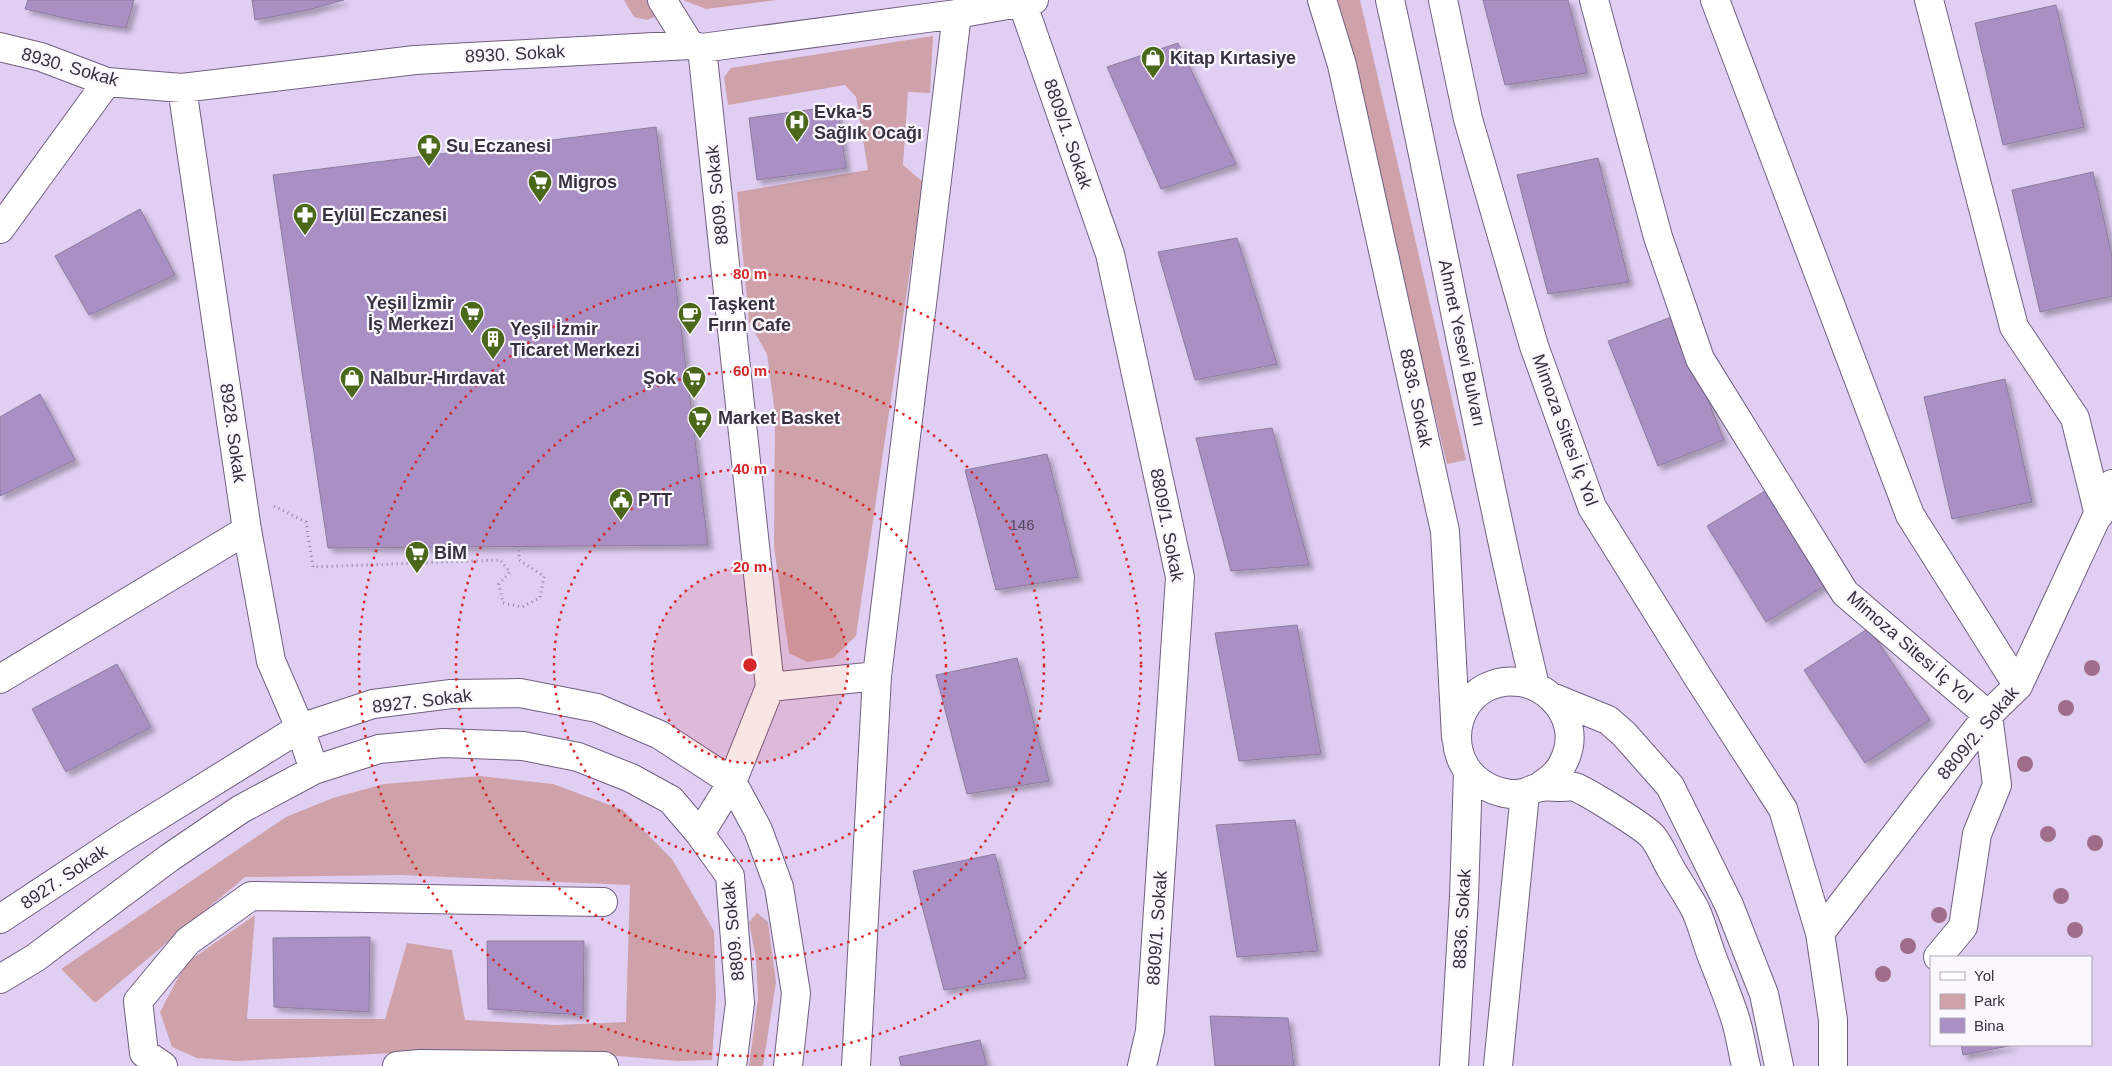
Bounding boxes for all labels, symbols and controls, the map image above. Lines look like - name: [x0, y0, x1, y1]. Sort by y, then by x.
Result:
- street label: 8930. Sokak: [465, 41, 566, 67]
- street label: 8930. Sokak: [19, 44, 122, 91]
- shop icon: Kitap Kırtasiye: [1140, 45, 1166, 79]
- place label: Kitap Kırtasiye: [1170, 48, 1296, 68]
- street label: 8809/1. Sokak: [1040, 76, 1097, 193]
- place label: Evka-5 Sağlık Ocağı: [814, 102, 922, 143]
- hospital icon: Evka-5 Sağlık Ocağı: [784, 109, 810, 143]
- pharmacy icon: Su Eczanesi: [416, 133, 442, 167]
- place label: Su Eczanesi: [446, 136, 551, 156]
- street label: 8809. Sokak: [702, 143, 732, 246]
- supermarket icon: Migros: [527, 169, 553, 203]
- place label: Migros: [558, 172, 617, 192]
- pharmacy icon: Eylül Eczanesi: [292, 202, 318, 236]
- place label: Eylül Eczanesi: [322, 205, 447, 225]
- street label: Ahmet Yesevi Bulvarı: [1435, 258, 1489, 428]
- text: 80 m: [733, 265, 767, 282]
- place label: Yeşil İzmir İş Merkezi: [366, 293, 454, 334]
- place label: Taşkent Fırın Cafe: [708, 294, 791, 335]
- supermarket icon: Yeşil İzmir İş Merkezi: [459, 300, 485, 334]
- cafe icon: Taşkent Fırın Cafe: [677, 301, 703, 335]
- place label: Yeşil İzmir Ticaret Merkezi: [510, 319, 640, 360]
- building icon: Yeşil İzmir Ticaret Merkezi: [480, 326, 506, 360]
- street label: 8836. Sokak: [1396, 347, 1436, 450]
- street label: Mimoza Sitesi İç Yol: [1528, 351, 1602, 509]
- text: 60 m: [733, 362, 767, 379]
- shop icon: Nalbur-Hırdavat: [339, 365, 365, 399]
- supermarket icon: Şok: [681, 365, 707, 399]
- place label: Nalbur-Hırdavat: [370, 368, 505, 388]
- place label: Şok: [643, 368, 677, 388]
- street label: 8928. Sokak: [216, 382, 250, 485]
- supermarket icon: Market Basket: [687, 405, 713, 439]
- place label: Market Basket: [718, 408, 840, 428]
- text: 40 m: [733, 460, 767, 477]
- street label: 8809/1. Sokak: [1146, 467, 1188, 584]
- public building icon: PTT: [608, 487, 634, 521]
- place label: PTT: [638, 490, 672, 510]
- house number: 146: [1009, 516, 1035, 533]
- supermarket icon: BİM: [404, 540, 430, 574]
- place label: BİM: [434, 543, 467, 563]
- text: 20 m: [733, 558, 767, 575]
- street label: Mimoza Sitesi İç Yol: [1843, 587, 1977, 707]
- centre of rings: [741, 656, 759, 674]
- street label: 8809/2. Sokak: [1933, 682, 2023, 784]
- street label: 8927. Sokak: [371, 685, 474, 717]
- street label: 8927. Sokak: [17, 840, 112, 913]
- street label: 8836. Sokak: [1449, 868, 1475, 969]
- street label: 8809/1. Sokak: [1143, 869, 1171, 986]
- street label: 8809. Sokak: [718, 879, 748, 982]
- legend: [1930, 956, 2092, 1046]
- text: Yol: [1974, 967, 1994, 984]
- text: Park: [1974, 992, 2005, 1009]
- text: Bina: [1974, 1017, 2005, 1034]

